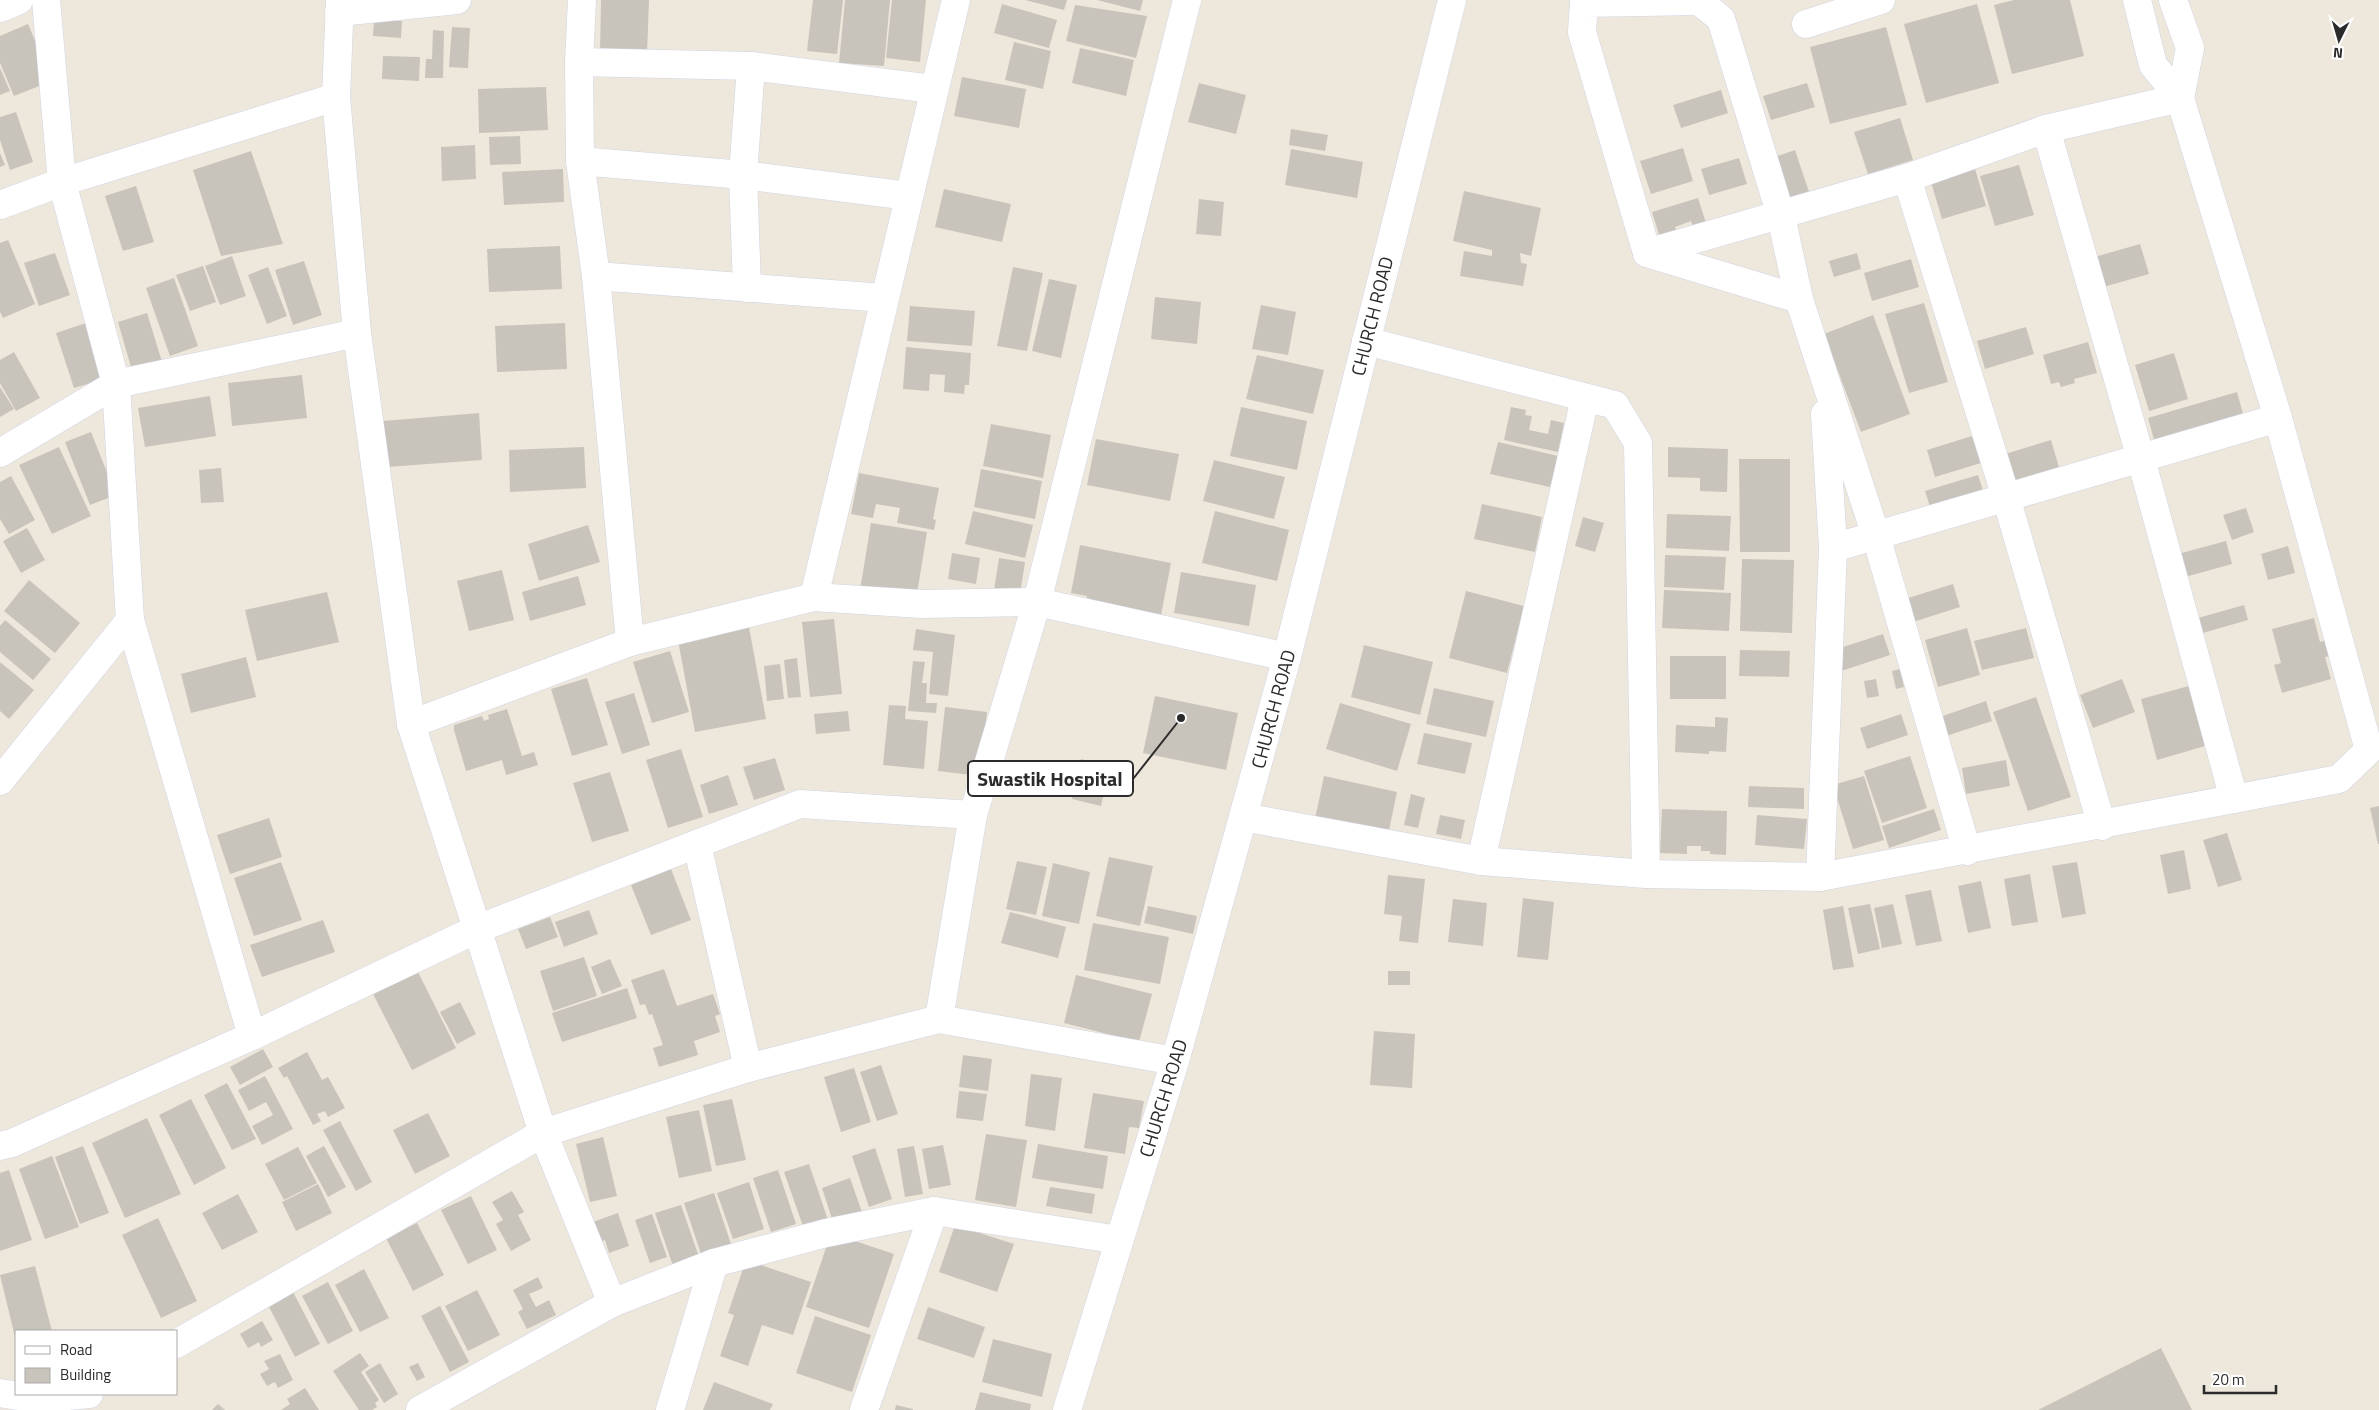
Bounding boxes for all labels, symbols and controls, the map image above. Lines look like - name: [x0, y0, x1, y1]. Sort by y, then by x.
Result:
- north arrow: [2314, 15, 2364, 65]
- text: N: [2332, 43, 2344, 64]
- street label: CHURCH ROAD: [1343, 253, 1400, 379]
- street label: CHURCH ROAD: [1243, 646, 1302, 772]
- callout: Swastik Hospital: [968, 761, 1133, 796]
- text: Swastik Hospital: [977, 763, 1123, 794]
- street label: CHURCH ROAD: [1131, 1035, 1194, 1160]
- legend: [15, 1330, 178, 1395]
- text: Road: [60, 1338, 92, 1361]
- scale bar: [2204, 1362, 2276, 1394]
- text: Building: [60, 1363, 111, 1386]
- text: 20 m: [2212, 1368, 2245, 1391]

